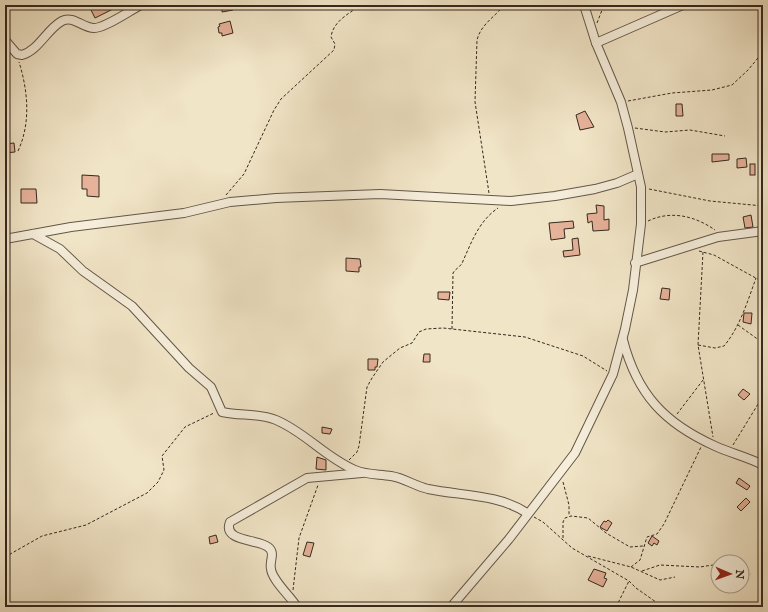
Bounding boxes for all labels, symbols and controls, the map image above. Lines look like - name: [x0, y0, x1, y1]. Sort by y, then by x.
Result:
- north arrow: [710, 554, 750, 594]
- text: N: [732, 568, 746, 580]

